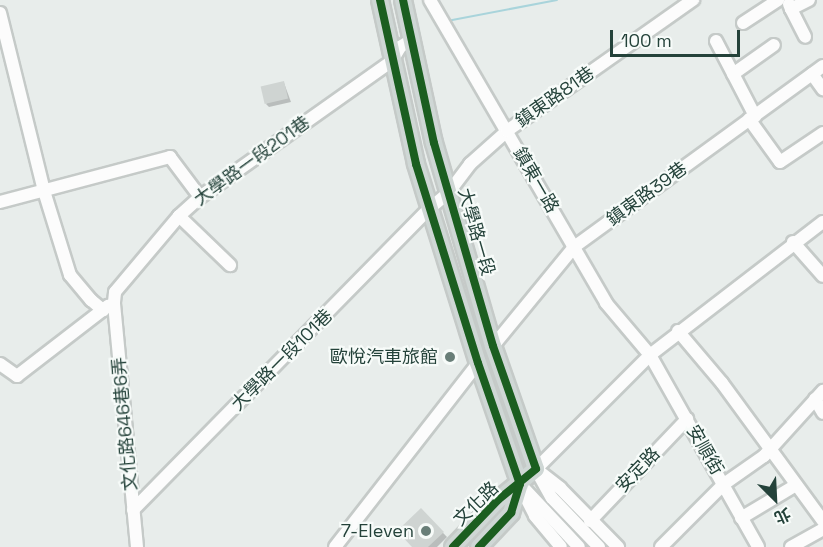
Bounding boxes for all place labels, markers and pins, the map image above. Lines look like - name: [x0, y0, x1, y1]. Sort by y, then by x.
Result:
- place label: 歐悅汽車旅館: [330, 346, 438, 368]
- marker: 歐悅汽車旅館: [443, 350, 457, 364]
- place label: 7-Eleven: [341, 520, 414, 542]
- marker: 7-Eleven: [419, 524, 433, 538]

